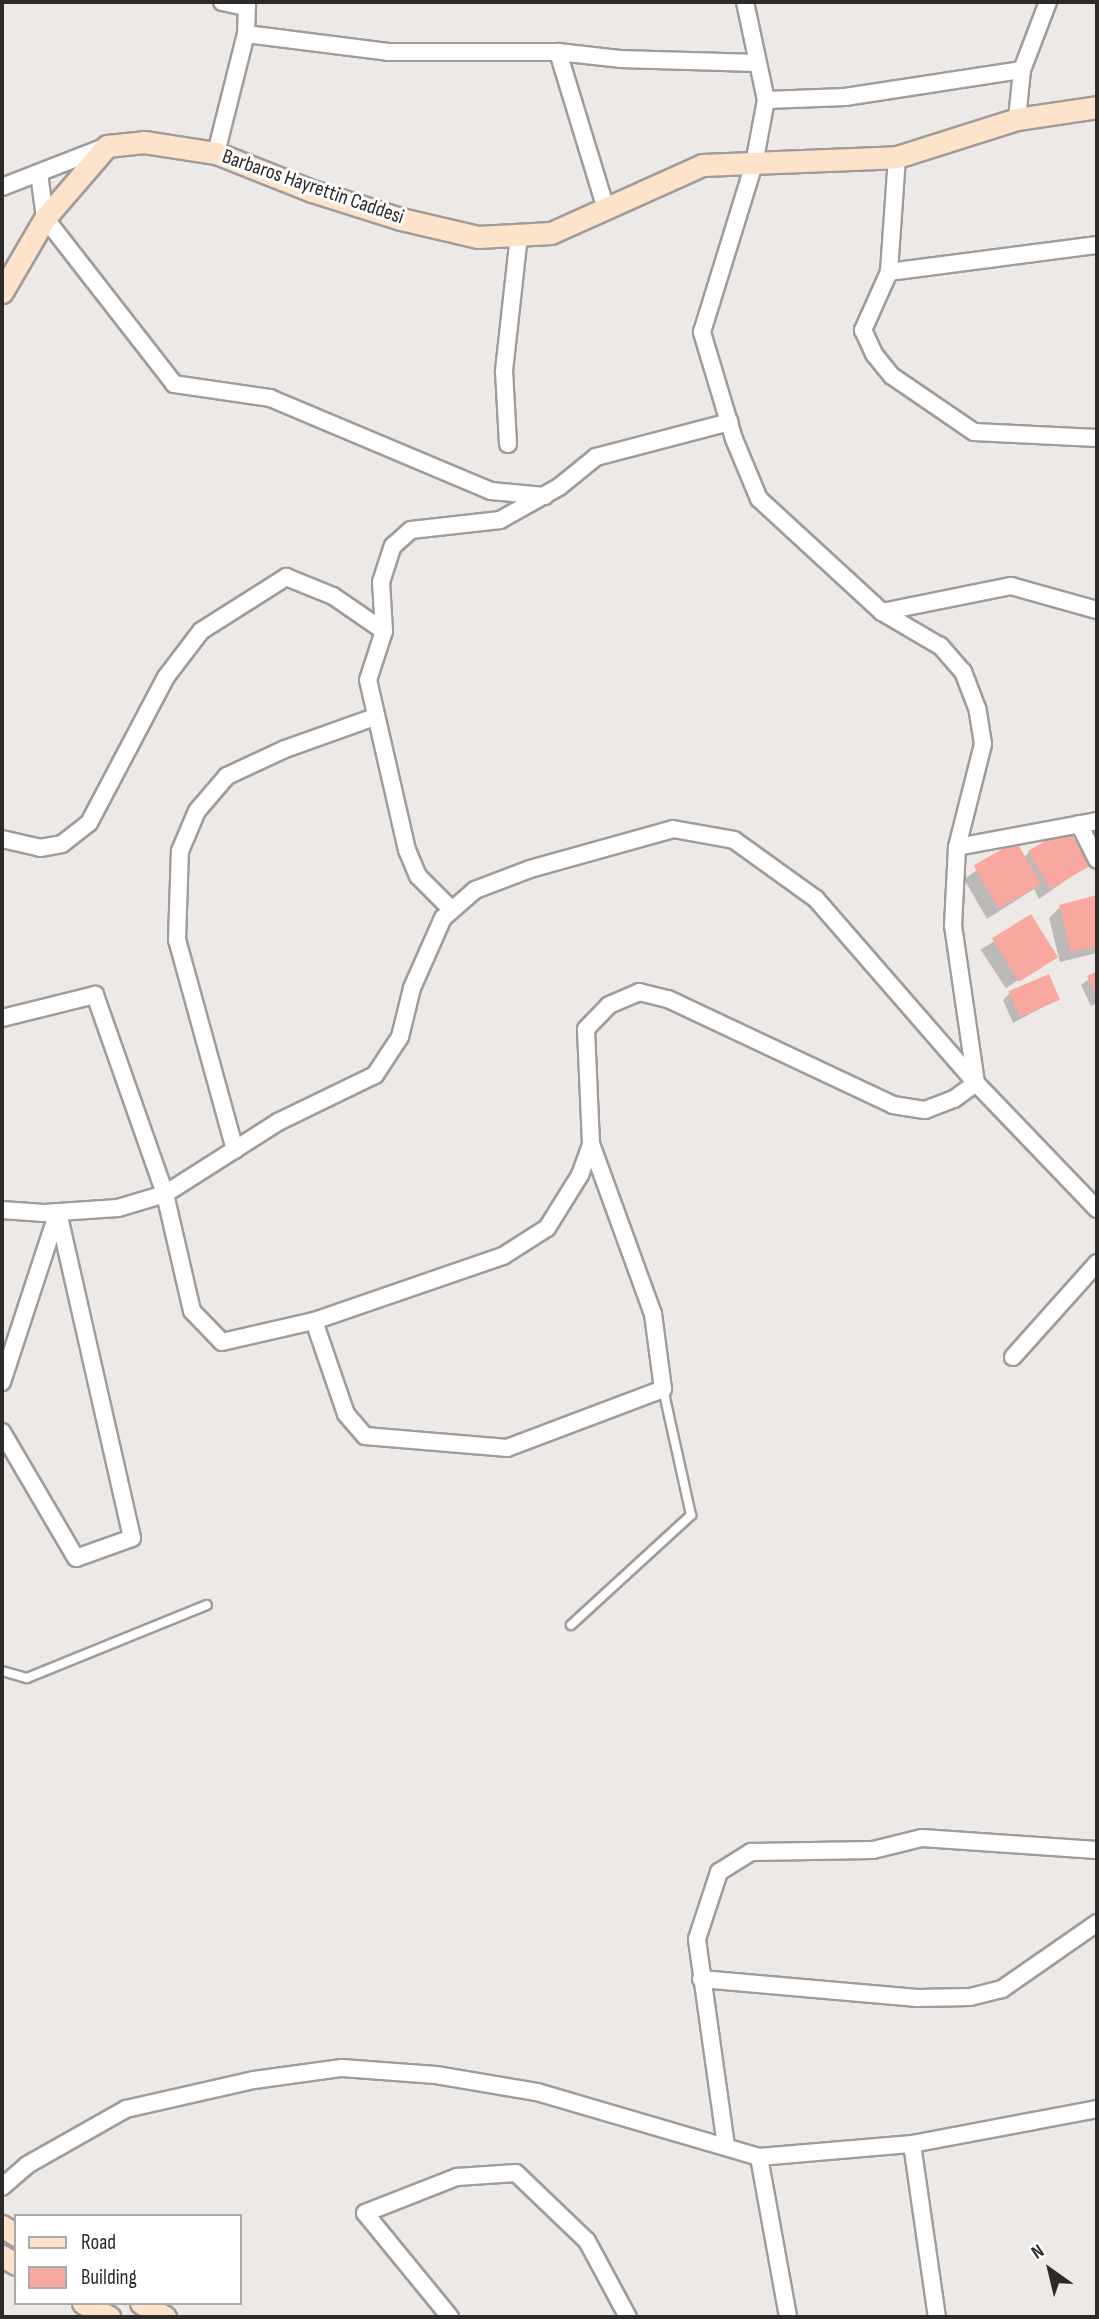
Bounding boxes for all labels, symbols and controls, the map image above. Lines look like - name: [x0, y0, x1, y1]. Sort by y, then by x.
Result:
- street label: Barbaros Hayrettin Caddesi: [219, 144, 407, 230]
- legend: [14, 2214, 242, 2305]
- text: Road: [81, 2230, 116, 2255]
- north arrow: [1015, 2235, 1085, 2305]
- text: N: [1027, 2240, 1049, 2265]
- text: Building: [81, 2265, 137, 2290]

